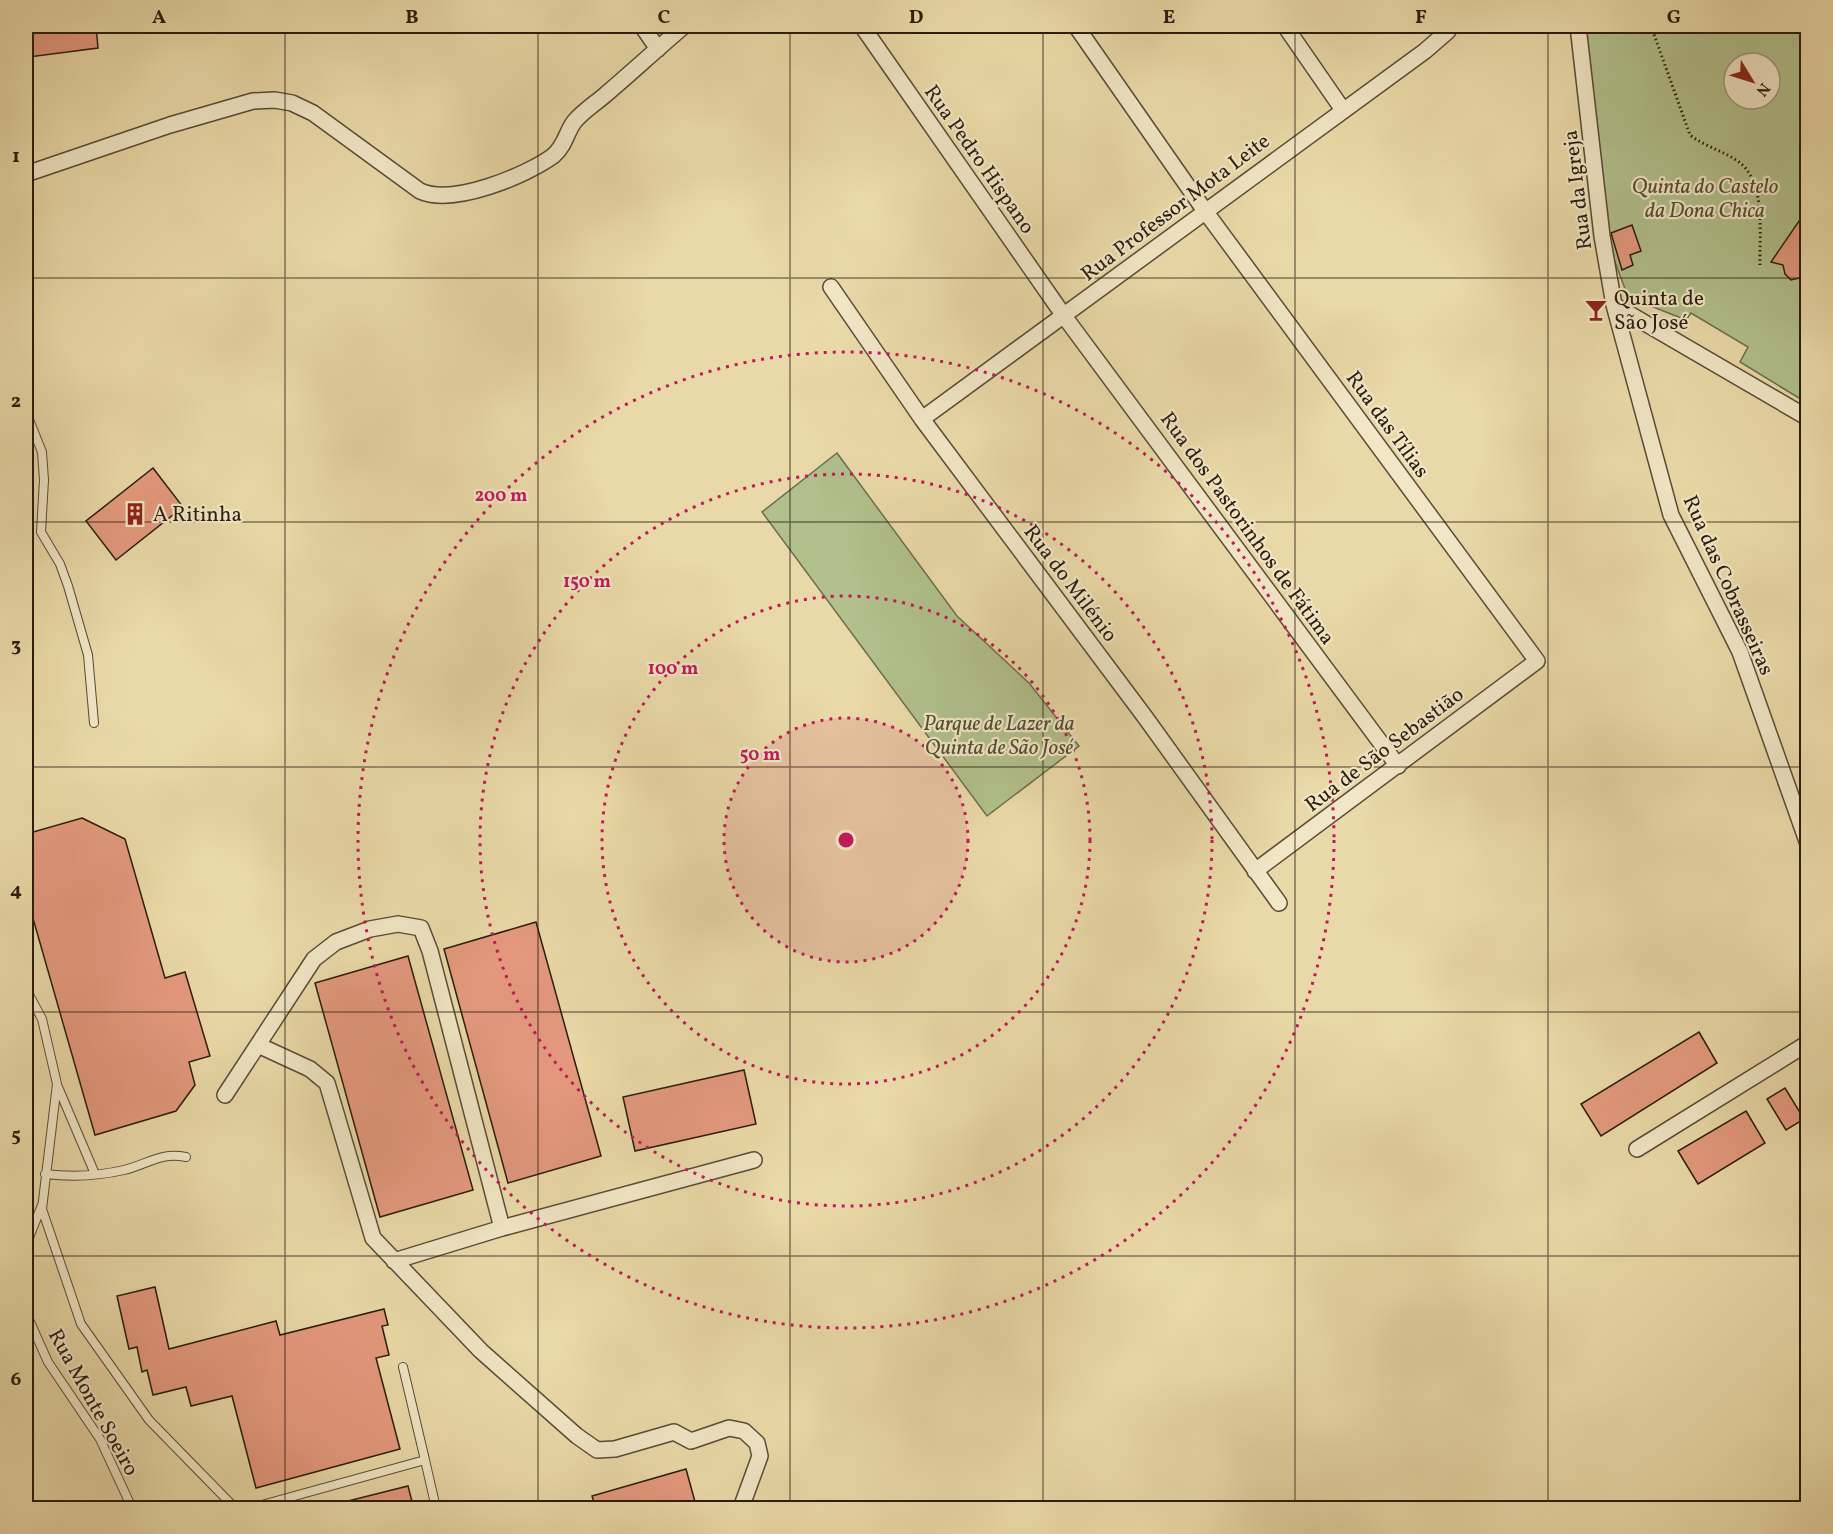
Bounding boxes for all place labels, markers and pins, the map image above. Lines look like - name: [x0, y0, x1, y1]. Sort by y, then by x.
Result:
- place label: Quinta de São José: [1614, 285, 1704, 338]
- bar icon: Quinta de São José: [1583, 297, 1609, 323]
- building icon: A Ritinha: [122, 501, 148, 527]
- place label: A Ritinha: [153, 501, 242, 530]
- centre of rings: [836, 830, 856, 850]

